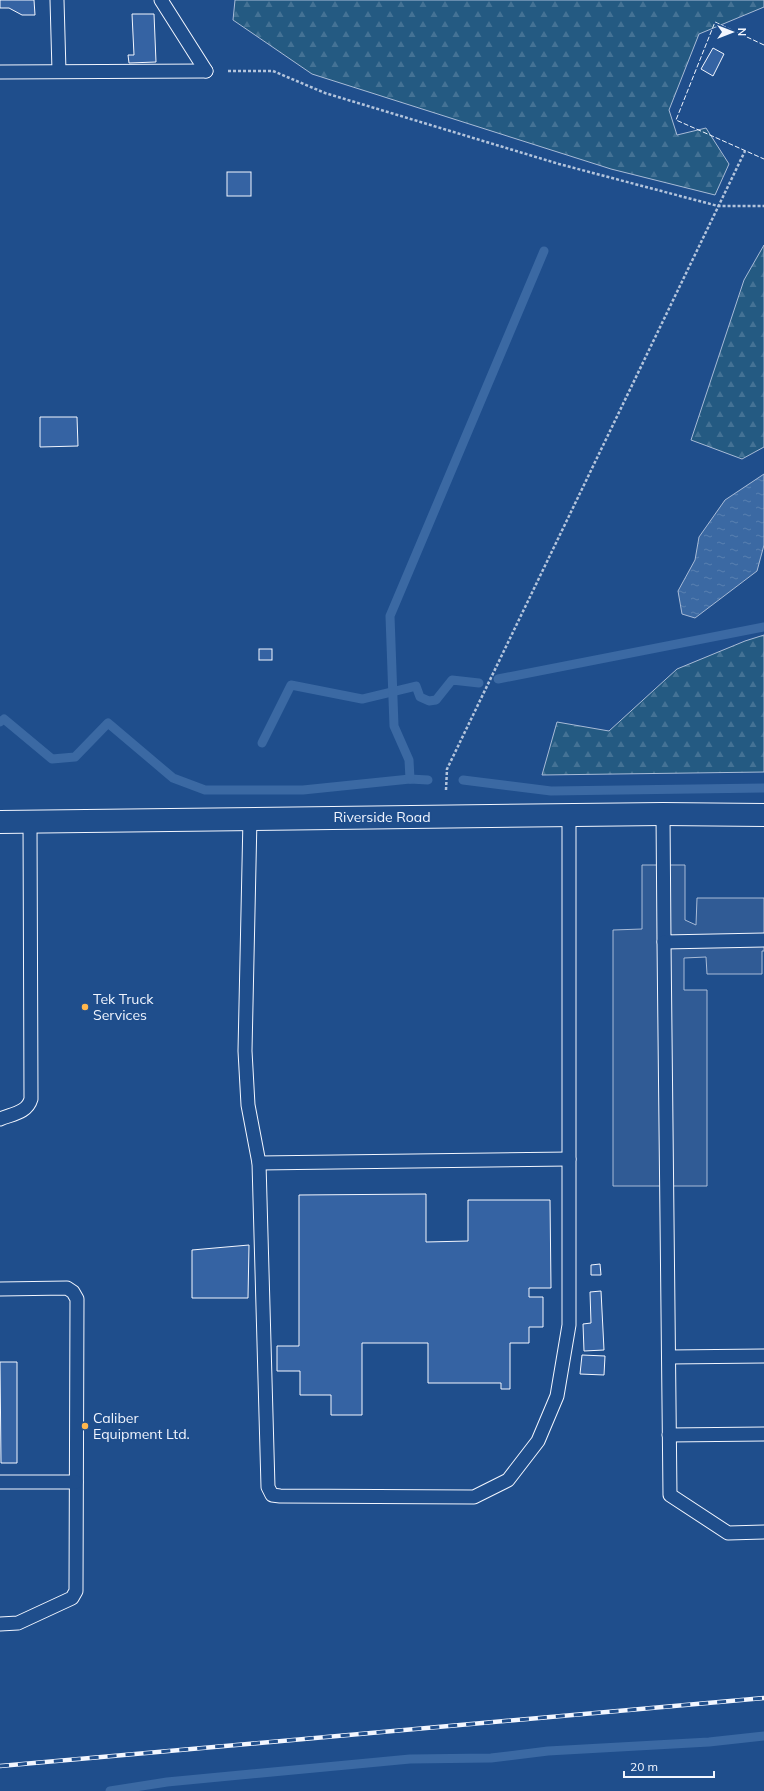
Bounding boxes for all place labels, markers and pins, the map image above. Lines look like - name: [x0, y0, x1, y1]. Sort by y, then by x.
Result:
- place label: Tek Truck Services: [93, 990, 154, 1024]
- marker: Tek Truck Services: [80, 1002, 90, 1012]
- place label: Caliber Equipment Ltd.: [93, 1409, 190, 1443]
- marker: Caliber Equipment Ltd.: [80, 1421, 90, 1431]

